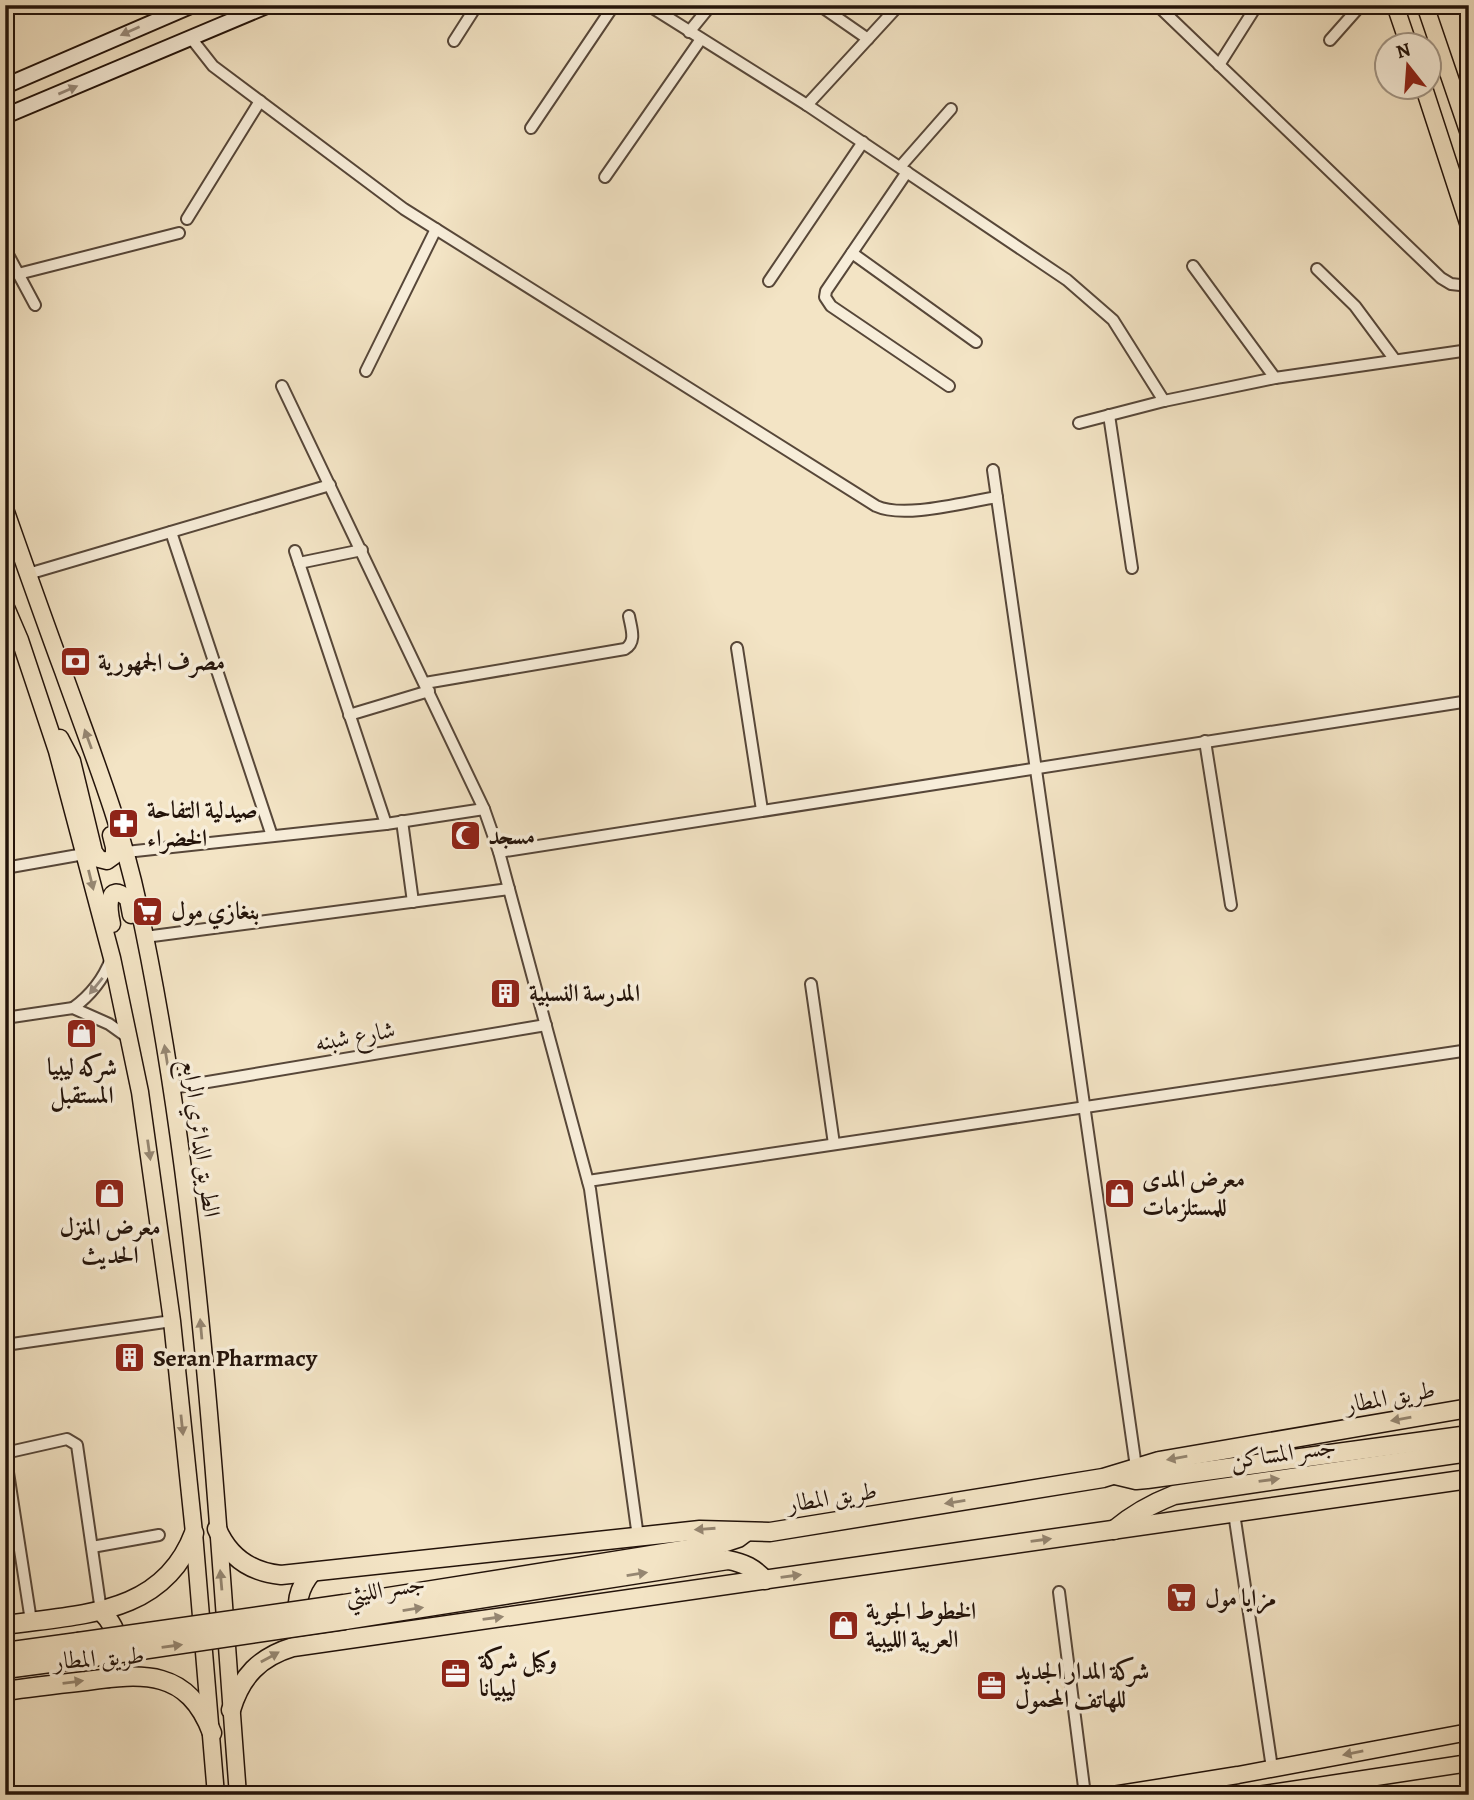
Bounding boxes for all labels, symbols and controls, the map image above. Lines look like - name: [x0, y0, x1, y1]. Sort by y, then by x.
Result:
- one-way arrow: [120, 25, 140, 37]
- north arrow: [1372, 32, 1442, 102]
- text: N: [1393, 36, 1414, 65]
- one-way arrow: [58, 84, 78, 96]
- bank icon: مصرف الجمهورية: [58, 645, 92, 679]
- place label: مصرف الجمهورية: [98, 646, 225, 678]
- one-way arrow: [82, 729, 93, 750]
- place label: صيدلية التفاحة الخضراء: [147, 794, 258, 854]
- pharmacy icon: صيدلية التفاحة الخضراء: [107, 807, 141, 841]
- mosque icon: مسجد: [448, 819, 482, 853]
- place label: مسجد: [488, 820, 535, 852]
- one-way arrow: [86, 869, 97, 891]
- supermarket icon: بنغازي مول: [131, 894, 165, 928]
- place label: بنغازي مول: [171, 895, 259, 930]
- building icon: المدرسة النسبية: [489, 976, 523, 1010]
- one-way arrow: [89, 977, 104, 994]
- place label: المدرسة النسبية: [529, 977, 640, 1009]
- street label: شارع شبنه: [312, 1013, 398, 1063]
- shop icon: شركه ليبيا المستقبل: [65, 1016, 99, 1050]
- one-way arrow: [160, 1044, 171, 1066]
- place label: شركه ليبيا المستقبل: [47, 1051, 117, 1112]
- street label: الطريق الدائري الرابع: [168, 1057, 228, 1220]
- one-way arrow: [144, 1139, 155, 1161]
- place label: معرض المدى للمستلزمات: [1142, 1163, 1245, 1223]
- shop icon: معرض المنزل الحديث: [93, 1176, 127, 1210]
- shop icon: معرض المدى للمستلزمات: [1102, 1176, 1136, 1210]
- place label: معرض المنزل الحديث: [60, 1211, 161, 1271]
- one-way arrow: [195, 1318, 206, 1340]
- building icon: Seran Pharmacy: [113, 1341, 147, 1375]
- place label: Seran Pharmacy: [153, 1342, 318, 1374]
- street label: طريق المطار: [1341, 1373, 1437, 1421]
- one-way arrow: [177, 1414, 188, 1436]
- one-way arrow: [1390, 1414, 1412, 1425]
- street label: جسر المساكن: [1228, 1430, 1338, 1476]
- one-way arrow: [1166, 1453, 1188, 1464]
- street label: طريق المطار: [783, 1474, 879, 1520]
- one-way arrow: [1258, 1474, 1280, 1485]
- one-way arrow: [943, 1497, 965, 1508]
- one-way arrow: [694, 1524, 716, 1535]
- one-way arrow: [1030, 1535, 1052, 1546]
- street label: جسر الليثي: [343, 1567, 428, 1617]
- one-way arrow: [626, 1568, 648, 1579]
- one-way arrow: [215, 1569, 226, 1591]
- one-way arrow: [781, 1570, 803, 1581]
- supermarket icon: مزايا مول: [1165, 1581, 1199, 1615]
- place label: مزايا مول: [1205, 1582, 1276, 1615]
- place label: الخطوط الجوية العربية الليبية: [866, 1595, 976, 1655]
- one-way arrow: [402, 1604, 424, 1615]
- shop icon: الخطوط الجوية العربية الليبية: [826, 1608, 860, 1642]
- one-way arrow: [483, 1612, 505, 1623]
- street label: طريق المطار: [51, 1639, 145, 1677]
- one-way arrow: [161, 1640, 183, 1651]
- place label: وكيل شركة ليبيانا: [477, 1644, 557, 1704]
- one-way arrow: [261, 1651, 280, 1663]
- place label: شركة المدار الجديد للهاتف المحمول: [1015, 1655, 1149, 1715]
- office icon: وكيل شركة ليبيانا: [439, 1657, 473, 1691]
- office icon: شركة المدار الجديد للهاتف المحمول: [975, 1668, 1009, 1702]
- one-way arrow: [62, 1677, 84, 1688]
- one-way arrow: [1342, 1747, 1364, 1758]

